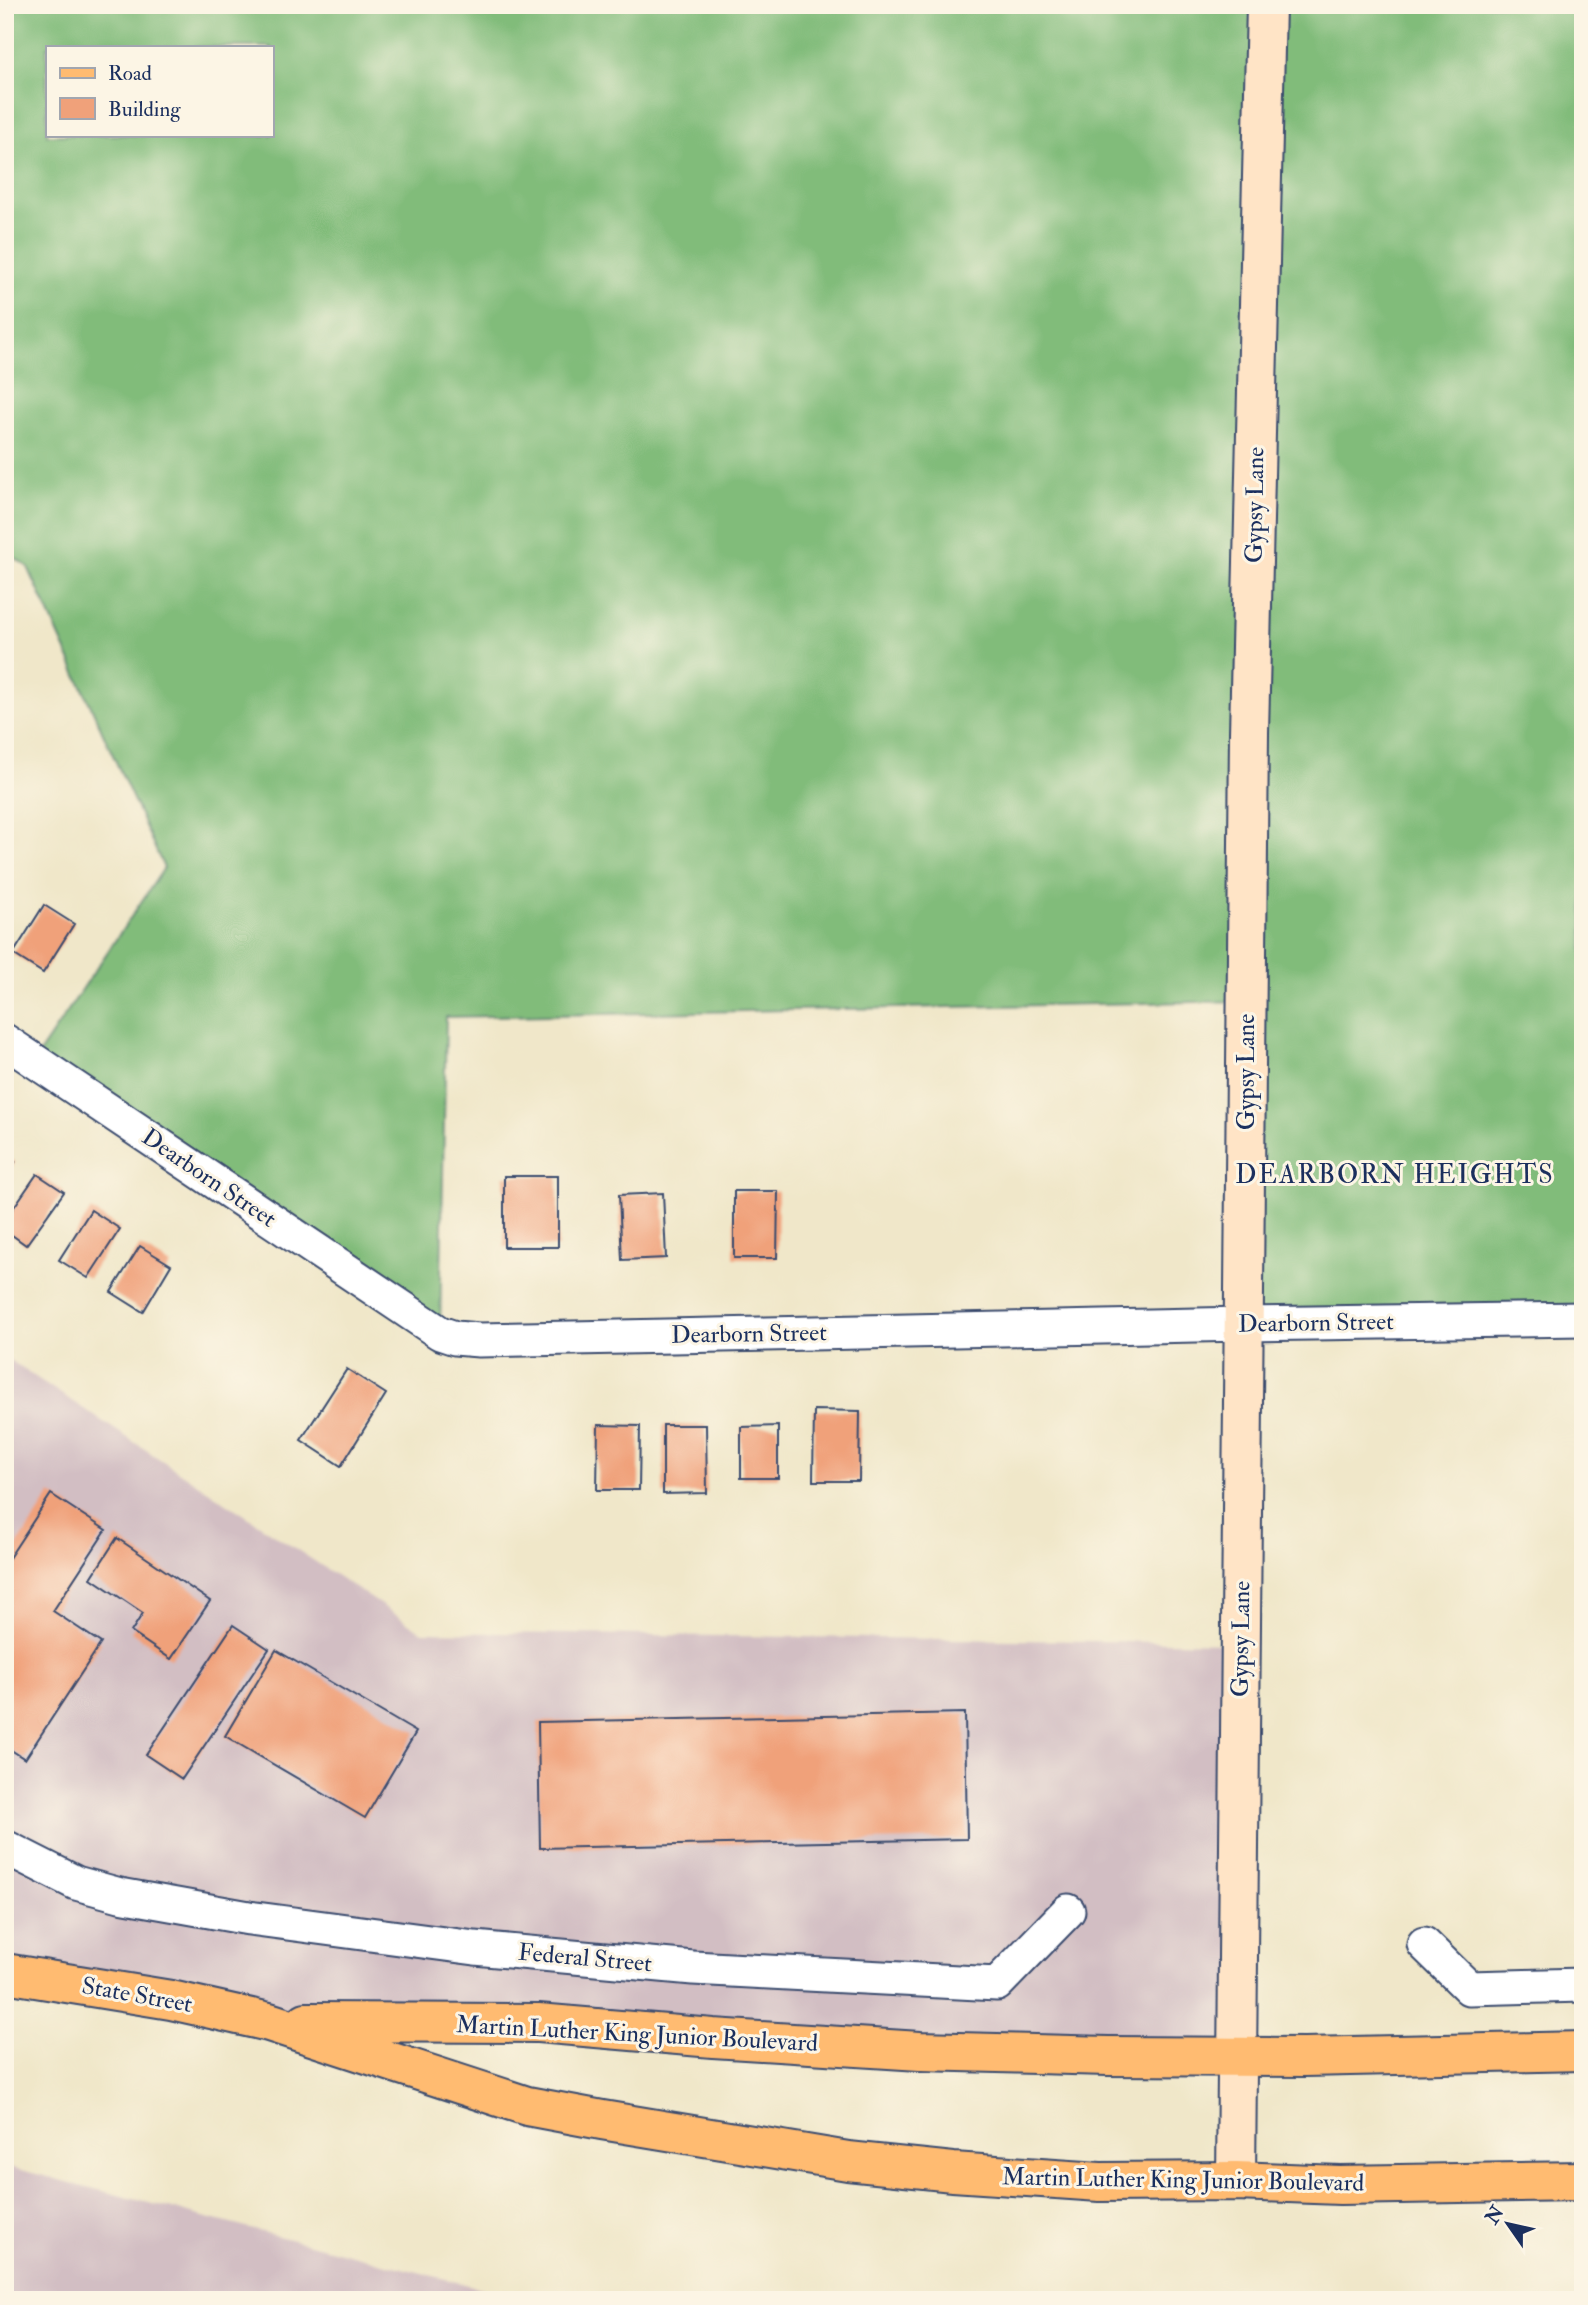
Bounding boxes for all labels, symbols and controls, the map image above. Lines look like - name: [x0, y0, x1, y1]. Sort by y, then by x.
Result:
- legend: [46, 46, 273, 136]
- text: Road: [108, 60, 153, 87]
- text: Building: [108, 96, 181, 123]
- street label: Gypsy Lane: [1238, 447, 1272, 563]
- street label: Gypsy Lane: [1231, 1014, 1262, 1130]
- street label: Dearborn Street: [136, 1122, 282, 1235]
- district label: DEARBORN HEIGHTS: [1235, 1159, 1555, 1191]
- street label: Dearborn Street: [1238, 1306, 1394, 1340]
- street label: Dearborn Street: [671, 1317, 827, 1351]
- street label: Gypsy Lane: [1224, 1581, 1258, 1697]
- street label: Federal Street: [517, 1937, 653, 1979]
- street label: State Street: [79, 1970, 195, 2020]
- street label: Martin Luther King Junior Boulevard: [455, 2009, 819, 2059]
- street label: Martin Luther King Junior Boulevard: [1002, 2161, 1365, 2199]
- north arrow: [1472, 2190, 1542, 2260]
- text: N: [1479, 2200, 1510, 2230]

